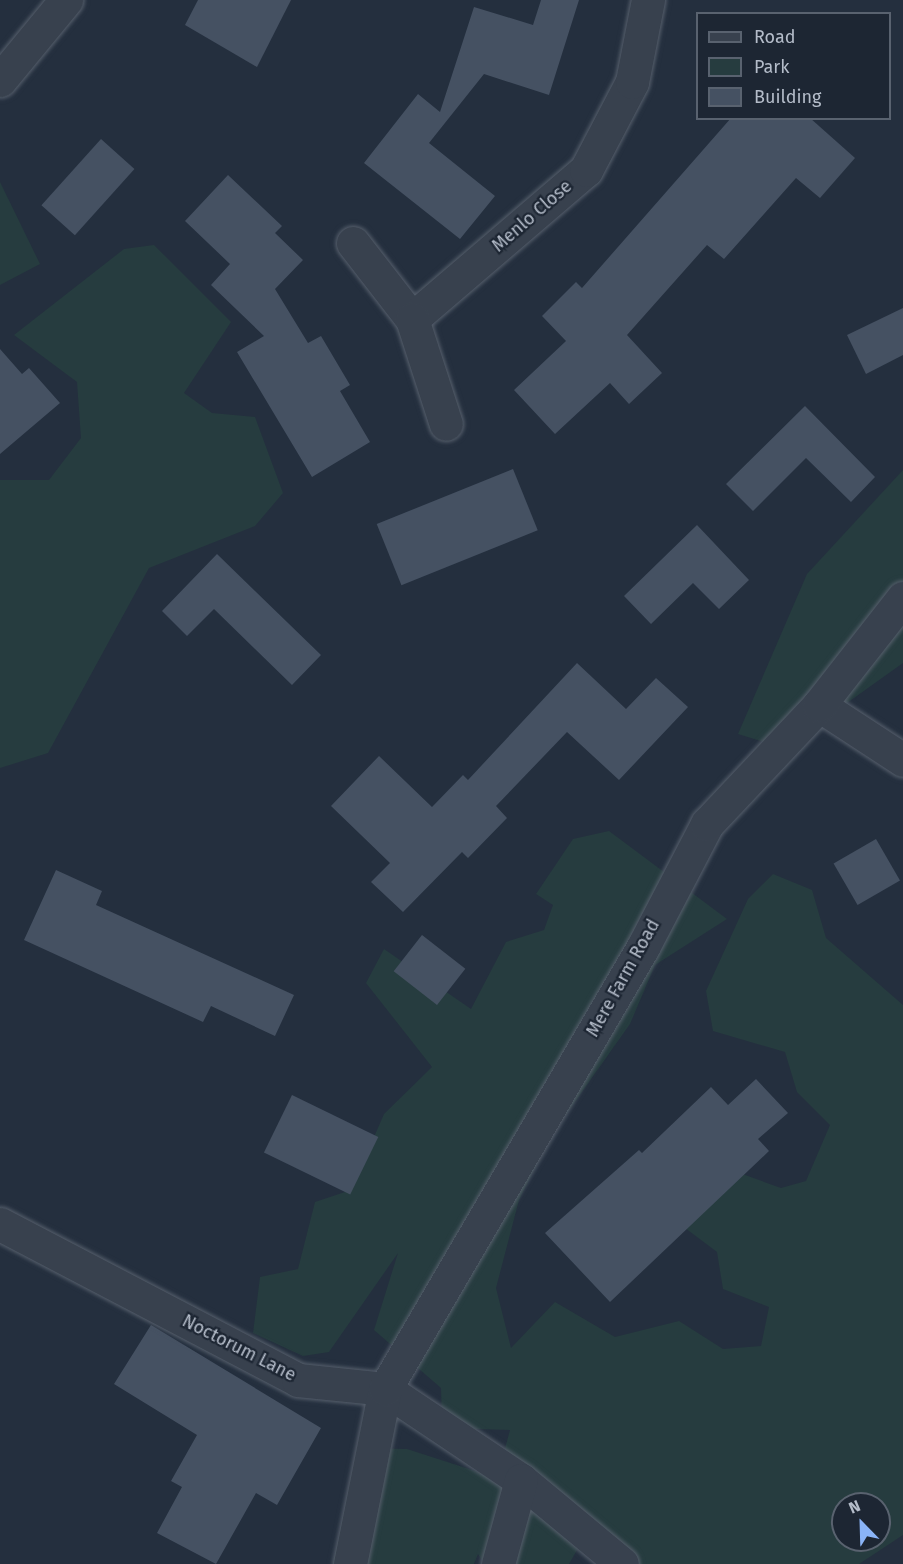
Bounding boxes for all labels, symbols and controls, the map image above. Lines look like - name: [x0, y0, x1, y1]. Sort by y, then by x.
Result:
- legend: [696, 12, 891, 120]
- text: Road: [754, 26, 796, 48]
- text: Park: [754, 56, 789, 78]
- text: Building: [754, 86, 821, 108]
- street label: Menlo Close: [488, 175, 576, 257]
- street label: Mere Farm Road: [582, 915, 664, 1041]
- street label: Noctorum Lane: [179, 1310, 299, 1386]
- north arrow: [831, 1492, 891, 1552]
- text: N: [846, 1496, 863, 1518]

